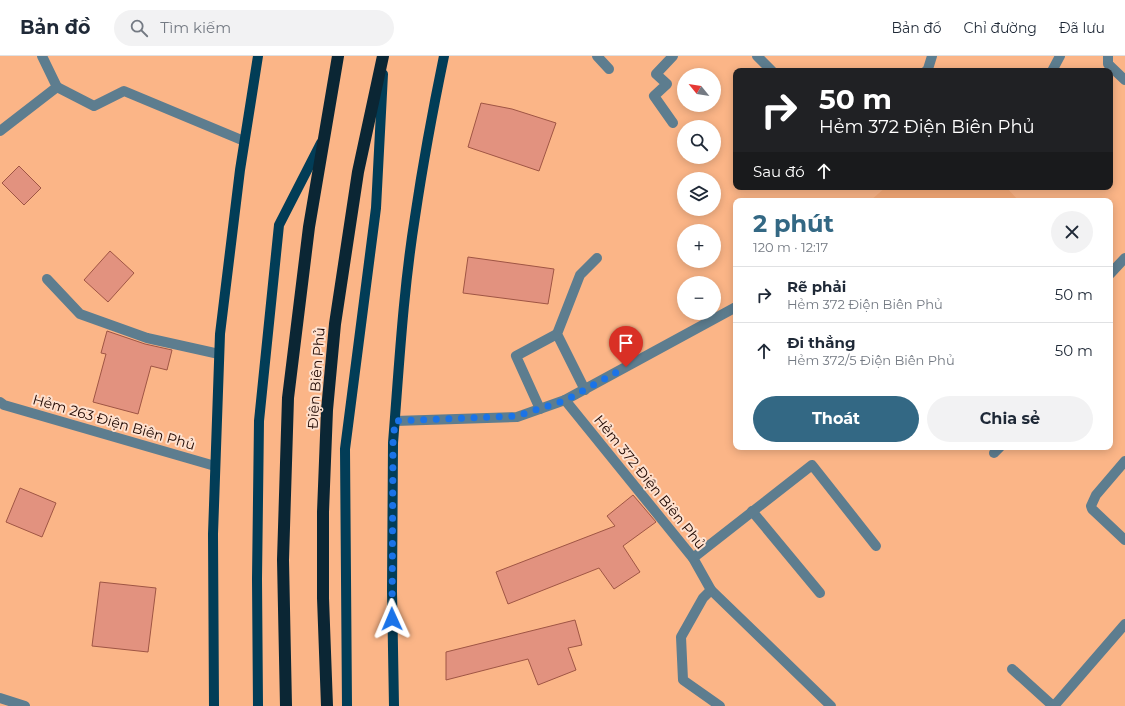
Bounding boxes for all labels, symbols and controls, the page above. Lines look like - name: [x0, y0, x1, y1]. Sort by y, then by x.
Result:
- search box: [114, 10, 394, 46]
- text: Bản đồ: [20, 16, 90, 39]
- icon: search: [128, 17, 150, 39]
- text: Tìm kiếm: [160, 18, 231, 37]
- text: Bản đồ: [891, 19, 942, 37]
- text: Chỉ đường: [964, 19, 1037, 37]
- text: Đã lưu: [1059, 19, 1105, 37]
- north arrow: [677, 68, 721, 112]
- map controls: [677, 68, 721, 320]
- text: 50 m: [819, 82, 892, 116]
- icon: right: [753, 84, 805, 136]
- text: Hẻm 372 Điện Biên Phủ: [819, 116, 1035, 138]
- button: search: [677, 120, 721, 164]
- icon: ahead: [813, 160, 835, 182]
- text: Sau đó: [753, 162, 805, 181]
- button: layers: [677, 172, 721, 216]
- text: 2 phút: [753, 209, 834, 238]
- button: close: [1051, 211, 1093, 253]
- button: +: [677, 224, 721, 268]
- text: 120 m · 12:17: [753, 239, 828, 255]
- button: −: [677, 276, 721, 320]
- text: Rẽ phải: [787, 277, 846, 296]
- icon: right: [753, 284, 775, 306]
- text: 50 m: [1055, 285, 1093, 304]
- text: Hẻm 372 Điện Biên Phủ: [787, 296, 943, 312]
- pin: [609, 326, 643, 367]
- street label: Điện Biên Phủ: [303, 327, 329, 429]
- icon: arrive: [615, 332, 637, 354]
- text: Đi thẳng: [787, 333, 855, 352]
- icon: ahead: [753, 340, 775, 362]
- text: 50 m: [1055, 341, 1093, 360]
- text: Hẻm 372/5 Điện Biên Phủ: [787, 352, 955, 368]
- street label: Hẻm 263 Điện Biên Phủ: [31, 390, 197, 454]
- button: Thoát: [753, 396, 919, 442]
- button: Chia sẻ: [927, 396, 1093, 442]
- street label: Hẻm 372 Điện Biên Phủ: [590, 411, 710, 553]
- position arrow: [371, 598, 413, 640]

